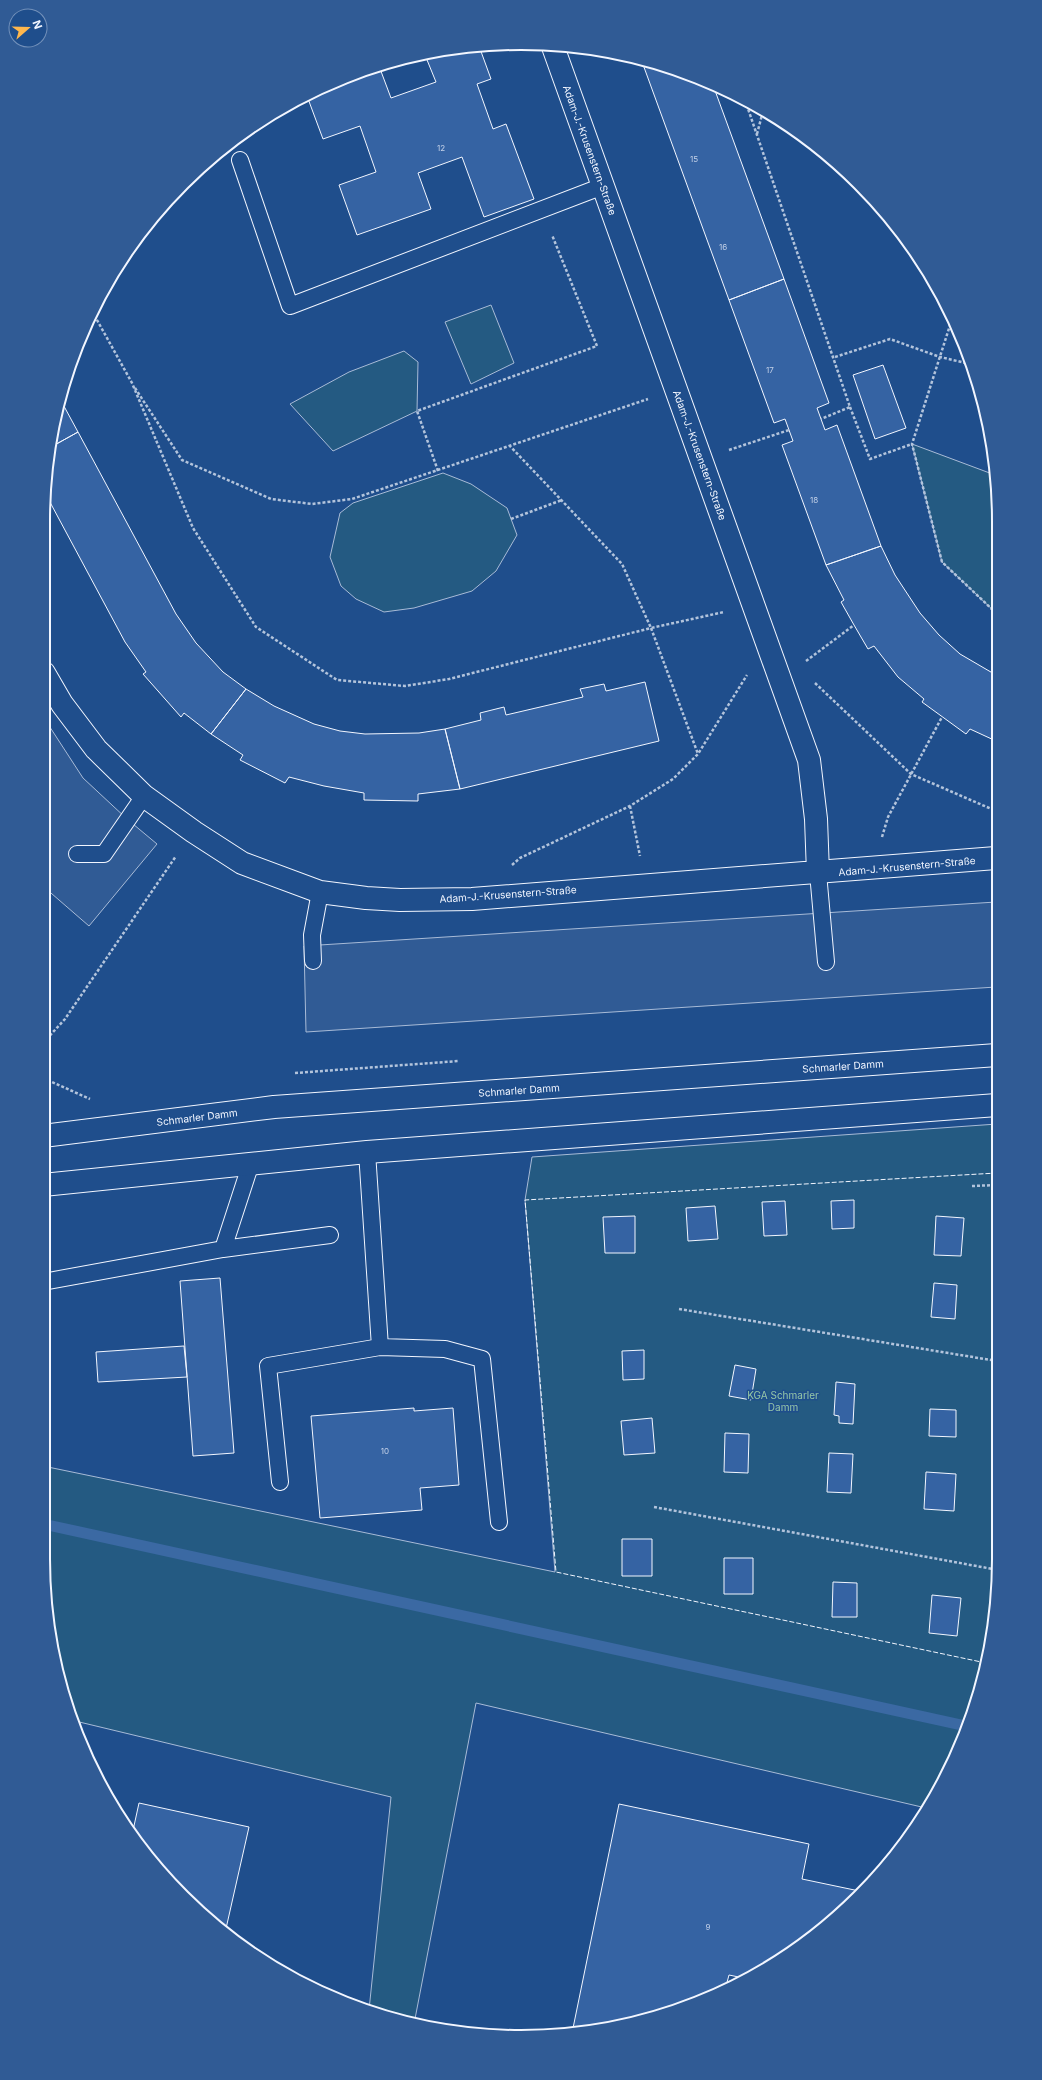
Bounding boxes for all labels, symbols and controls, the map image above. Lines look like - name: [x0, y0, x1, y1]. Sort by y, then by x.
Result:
- north arrow: [8, 8, 48, 48]
- text: N: [29, 18, 45, 31]
- street label: Adam-J.-Krusenstern-Straße: [561, 83, 619, 217]
- house number: 12: [437, 143, 445, 153]
- house number: 15: [690, 154, 698, 164]
- house number: 16: [719, 242, 727, 252]
- house number: 17: [766, 365, 774, 375]
- street label: Adam-J.-Krusenstern-Straße: [671, 388, 729, 522]
- house number: 18: [810, 495, 818, 505]
- street label: Adam-J.-Krusenstern-Straße: [838, 854, 976, 878]
- street label: Adam-J.-Krusenstern-Straße: [439, 883, 577, 905]
- street label: Schmarler Damm: [802, 1057, 884, 1075]
- street label: Schmarler Damm: [478, 1081, 560, 1099]
- street label: Schmarler Damm: [156, 1106, 238, 1128]
- park label: KGA Schmarler Damm: [747, 1389, 819, 1413]
- house number: 10: [381, 1446, 389, 1456]
- house number: 9: [706, 1922, 711, 1932]

